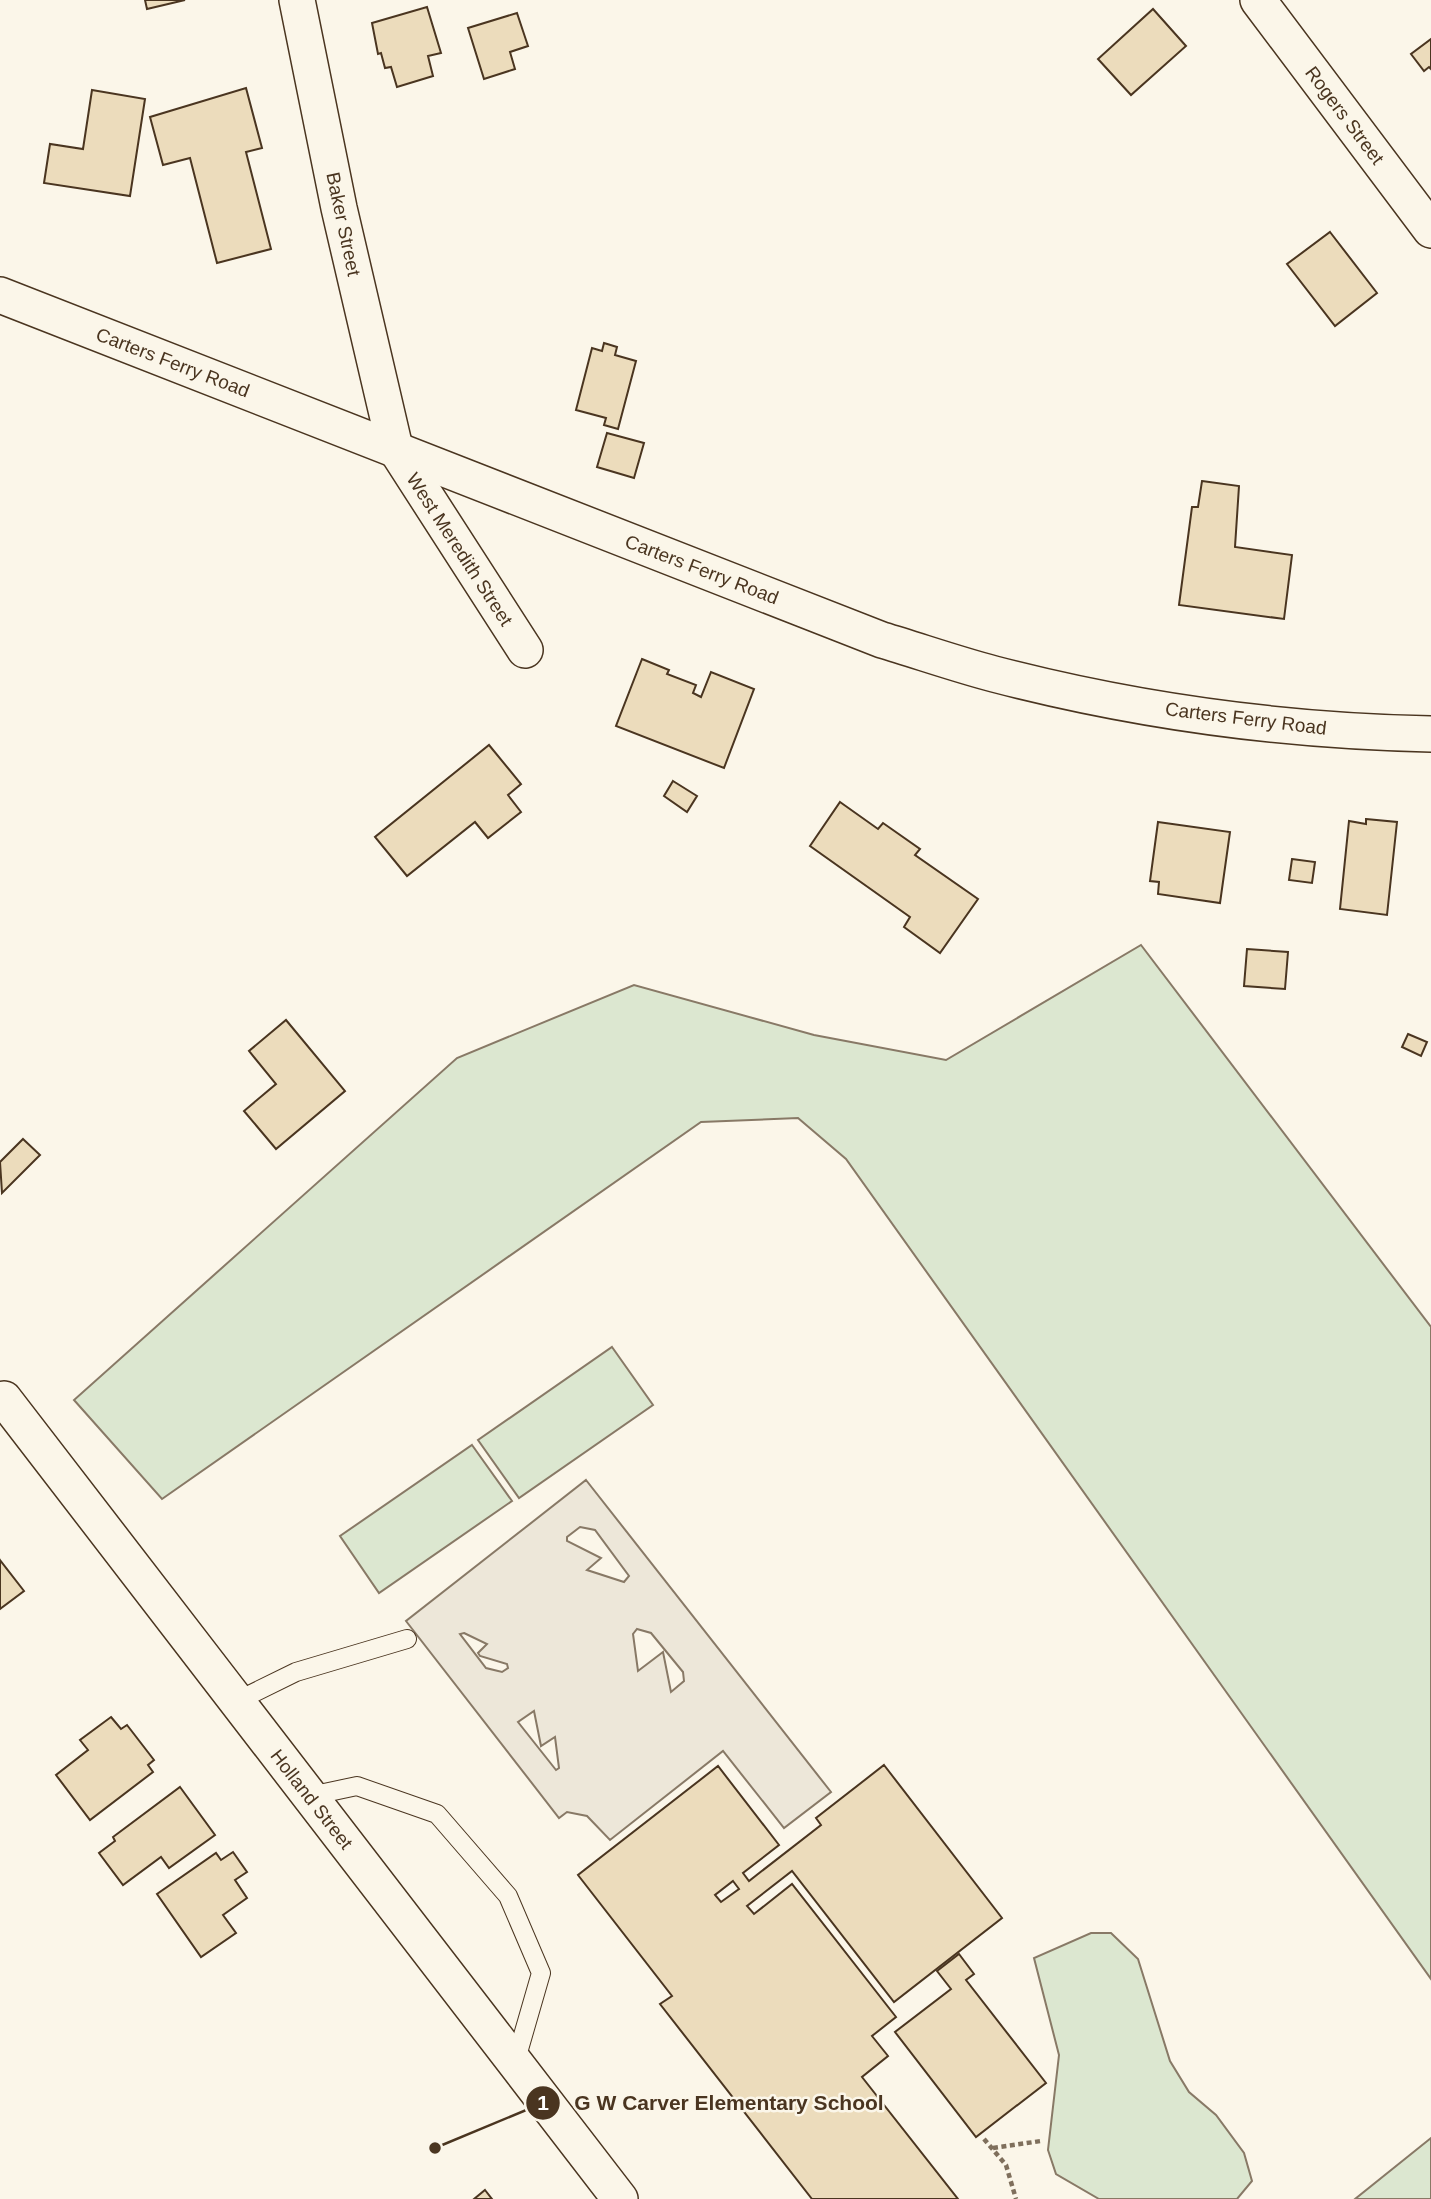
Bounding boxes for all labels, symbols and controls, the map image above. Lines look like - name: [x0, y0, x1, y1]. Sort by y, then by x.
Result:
- street label: Rogers Street: [1301, 62, 1389, 169]
- street label: Baker Street: [322, 170, 365, 279]
- street label: Carters Ferry Road: [93, 324, 252, 401]
- street label: West Meredith Street: [402, 469, 517, 630]
- street label: Carters Ferry Road: [622, 531, 781, 608]
- street label: Carters Ferry Road: [1164, 698, 1328, 739]
- street label: Holland Street: [266, 1745, 357, 1854]
- callout: G W Carver Elementary School: [525, 2082, 897, 2124]
- text: 1: [537, 2091, 549, 2114]
- text: G W Carver Elementary School: [574, 2091, 884, 2114]

